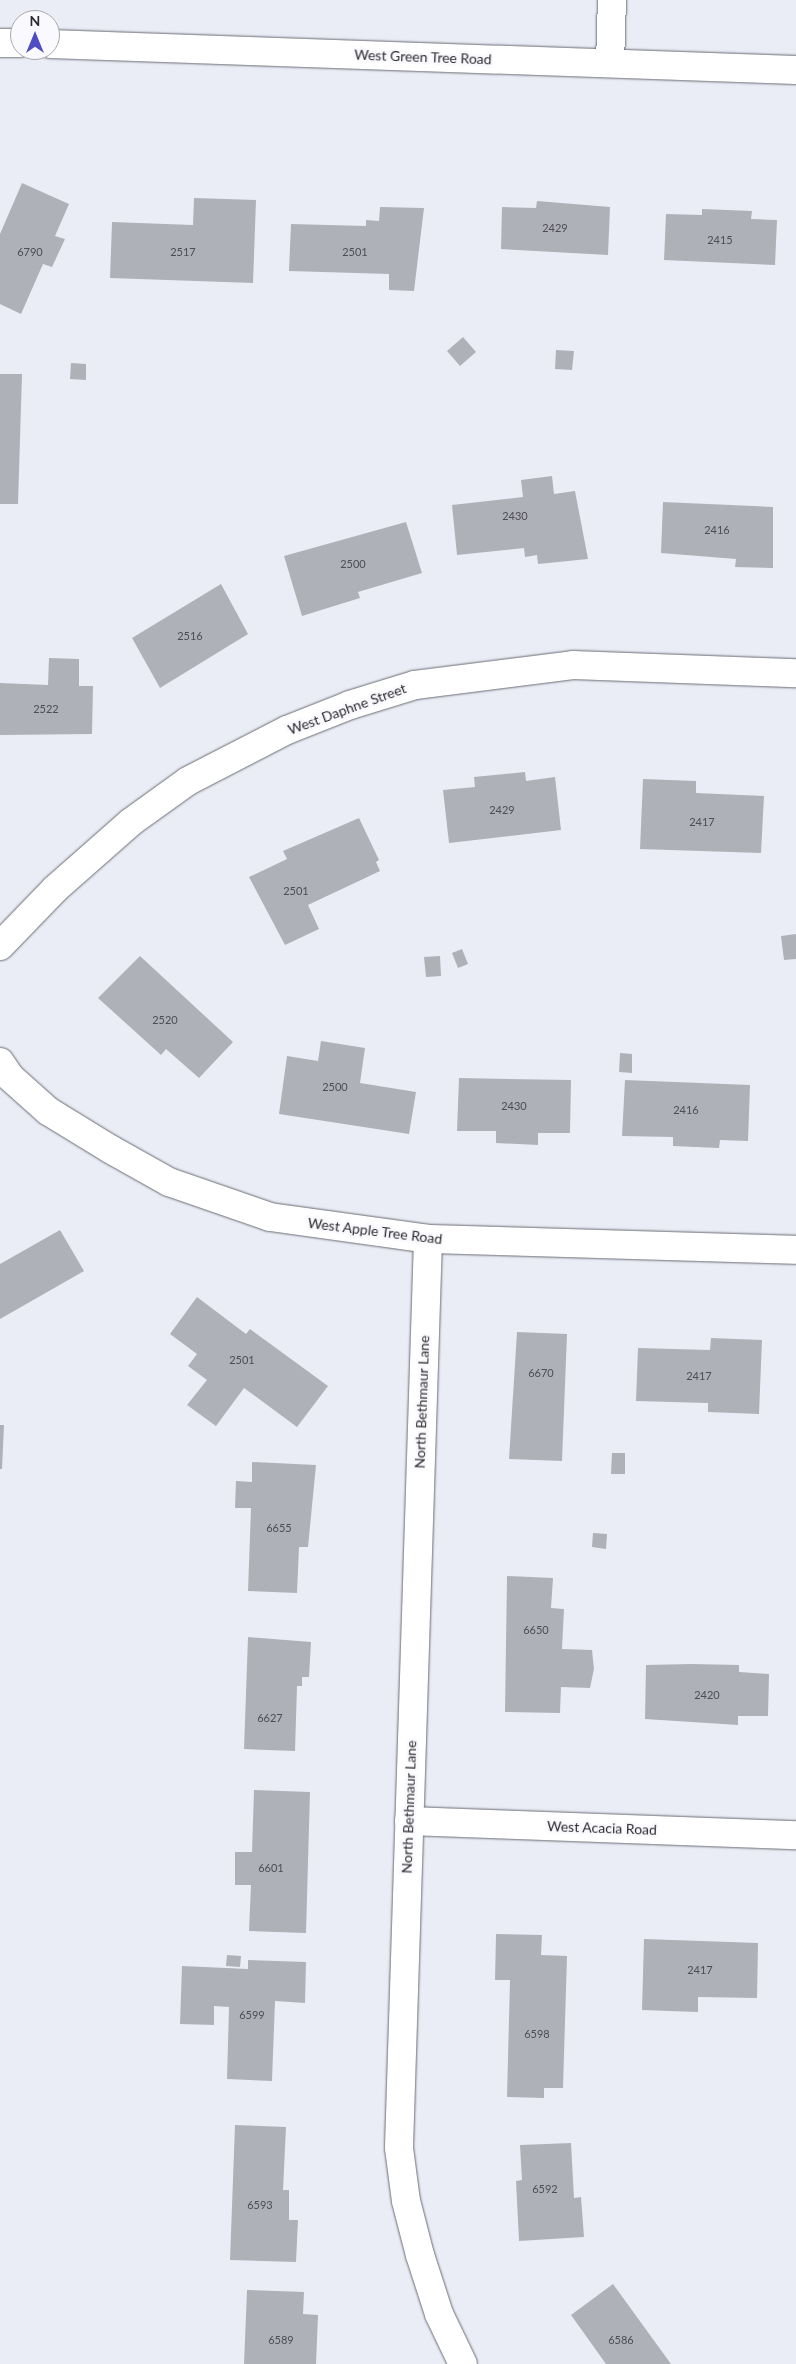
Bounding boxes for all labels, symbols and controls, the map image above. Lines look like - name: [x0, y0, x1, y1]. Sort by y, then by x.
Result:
- north arrow: [10, 10, 60, 60]
- text: N: [30, 12, 40, 29]
- street label: West Green Tree Road: [354, 46, 492, 68]
- house number: 2429: [542, 221, 568, 235]
- house number: 2415: [707, 233, 733, 247]
- house number: 6790: [17, 245, 43, 259]
- house number: 2517: [170, 245, 196, 259]
- house number: 2501: [342, 245, 368, 259]
- house number: 2430: [502, 509, 528, 523]
- house number: 2416: [704, 523, 730, 537]
- house number: 2500: [340, 557, 366, 571]
- house number: 2516: [177, 629, 203, 643]
- street label: West Daphne Street: [286, 680, 408, 738]
- house number: 2522: [33, 702, 59, 716]
- house number: 2429: [489, 803, 515, 817]
- house number: 2417: [689, 815, 715, 829]
- house number: 2501: [283, 884, 309, 898]
- house number: 2520: [152, 1013, 178, 1027]
- house number: 2500: [322, 1080, 348, 1094]
- house number: 2430: [501, 1099, 527, 1113]
- house number: 2416: [673, 1103, 699, 1117]
- street label: West Apple Tree Road: [306, 1214, 444, 1248]
- street label: North Bethmaur Lane: [411, 1335, 433, 1469]
- house number: 2501: [229, 1353, 255, 1367]
- house number: 6670: [528, 1366, 554, 1380]
- house number: 2417: [686, 1369, 712, 1383]
- house number: 6655: [266, 1521, 292, 1535]
- house number: 6650: [523, 1623, 549, 1637]
- house number: 2420: [694, 1688, 720, 1702]
- house number: 6627: [257, 1711, 283, 1725]
- street label: North Bethmaur Lane: [398, 1740, 420, 1874]
- street label: West Acacia Road: [547, 1818, 657, 1838]
- house number: 6601: [258, 1861, 284, 1875]
- house number: 2417: [687, 1963, 713, 1977]
- house number: 6599: [239, 2008, 265, 2022]
- house number: 6598: [524, 2027, 550, 2041]
- house number: 6592: [532, 2182, 558, 2196]
- house number: 6593: [247, 2198, 273, 2212]
- house number: 6589: [268, 2333, 294, 2347]
- house number: 6586: [608, 2333, 634, 2347]

